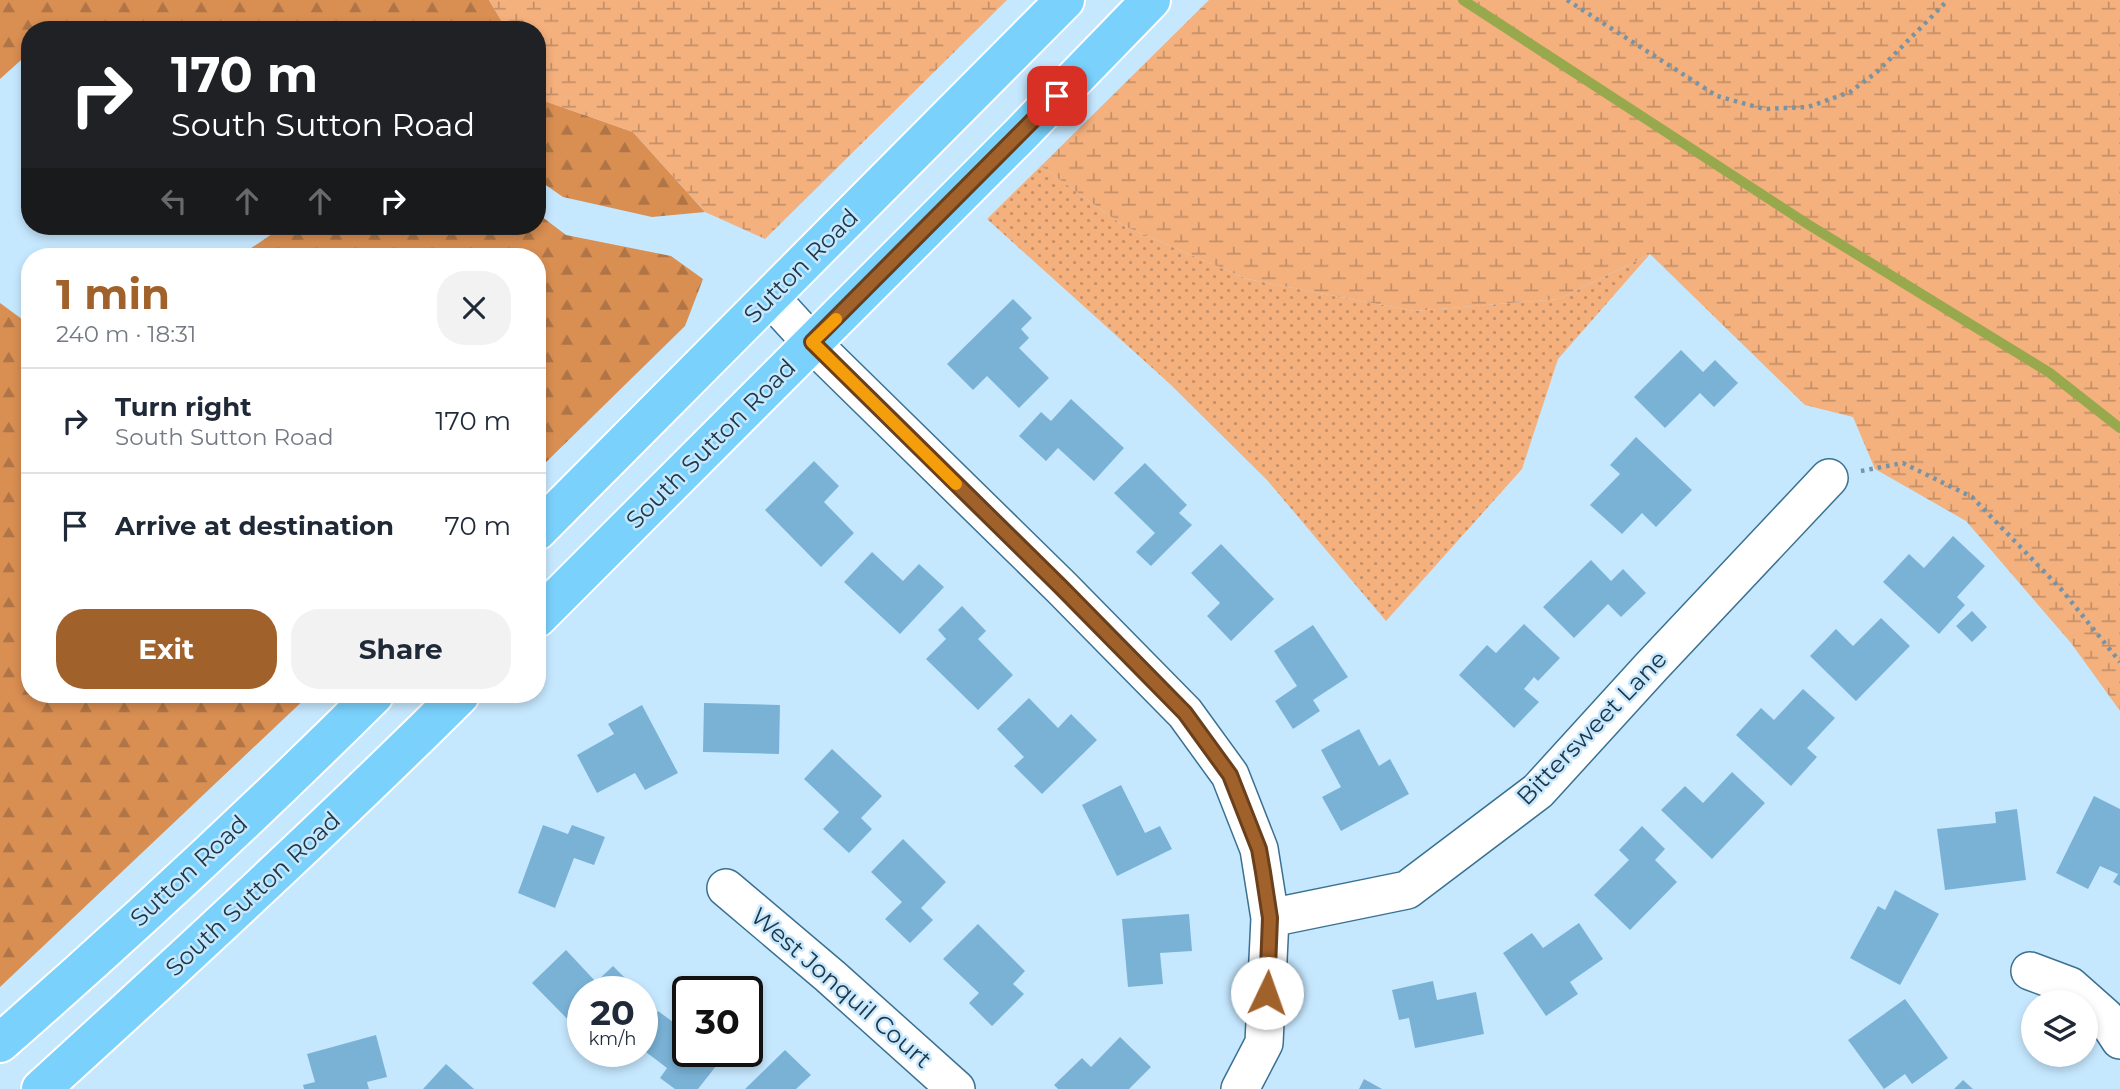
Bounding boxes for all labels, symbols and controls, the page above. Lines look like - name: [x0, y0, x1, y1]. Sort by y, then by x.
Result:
- text: 170 m: [171, 45, 318, 104]
- icon: right: [56, 49, 147, 140]
- pin: [1027, 66, 1087, 126]
- icon: arrive: [1038, 77, 1076, 115]
- text: South Sutton Road: [171, 105, 475, 144]
- icon: left: [155, 182, 193, 220]
- icon: ahead: [228, 182, 266, 220]
- icon: ahead: [301, 182, 339, 220]
- icon: right: [374, 182, 412, 220]
- street label: Sutton Road: [737, 202, 864, 329]
- text: 1 min: [56, 268, 170, 320]
- button: close: [437, 271, 511, 345]
- text: 240 m · 18:31: [56, 320, 196, 348]
- street label: South Sutton Road: [620, 353, 802, 535]
- text: Turn right: [115, 391, 251, 423]
- icon: right: [56, 402, 94, 440]
- text: 170 m: [435, 405, 511, 437]
- text: South Sutton Road: [115, 423, 334, 451]
- icon: arrive: [56, 507, 94, 545]
- text: Arrive at destination: [115, 510, 394, 542]
- text: 70 m: [445, 510, 511, 542]
- button: Exit: [56, 609, 277, 689]
- button: Share: [291, 609, 511, 689]
- street label: Bittersweet Lane: [1511, 644, 1673, 811]
- street label: South Sutton Road: [159, 805, 346, 982]
- street label: Sutton Road: [124, 809, 253, 932]
- street label: West Jonquil Court: [745, 901, 938, 1074]
- position arrow: [1230, 956, 1304, 1030]
- speed limit sign: 30: [672, 976, 763, 1067]
- map controls: [2021, 990, 2098, 1067]
- button: layers: [2021, 990, 2098, 1067]
- text: 20: [590, 991, 635, 1034]
- text: km/h: [588, 1028, 637, 1050]

